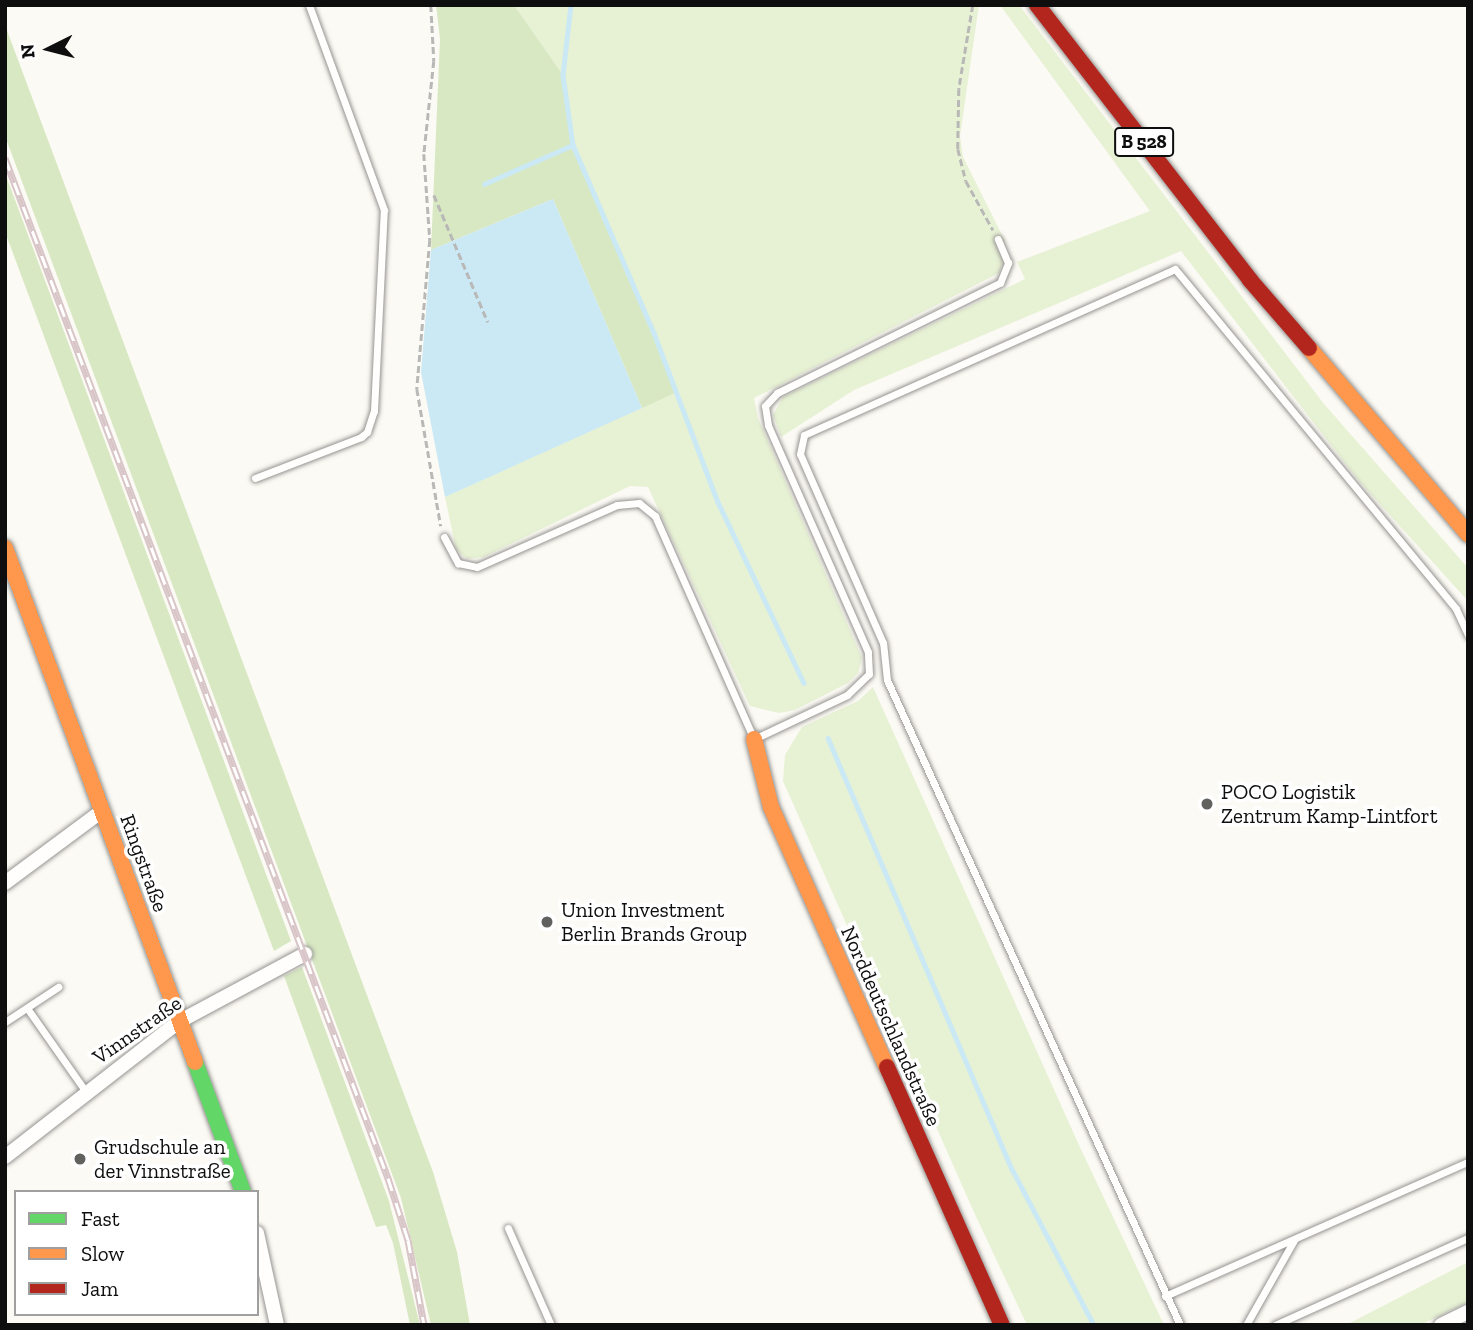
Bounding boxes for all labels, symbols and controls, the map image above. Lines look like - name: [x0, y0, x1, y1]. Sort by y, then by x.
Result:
- north arrow: [14, 14, 84, 84]
- text: N: [15, 43, 40, 60]
- road number: B 528: [1112, 126, 1176, 158]
- place label: POCO Logistik Zentrum Kamp-Lintfort: [1221, 779, 1437, 829]
- marker: POCO Logistik Zentrum Kamp-Lintfort: [1199, 796, 1215, 812]
- street label: Ringstraße: [115, 811, 173, 915]
- place label: Union Investment Berlin Brands Group: [561, 897, 747, 947]
- marker: Union Investment Berlin Brands Group: [539, 914, 555, 930]
- street label: Norddeutschlandstraße: [835, 922, 947, 1130]
- street label: Vinnstraße: [88, 990, 186, 1070]
- place label: Grudschule an der Vinnstraße: [94, 1134, 232, 1184]
- marker: Grudschule an der Vinnstraße: [72, 1151, 88, 1167]
- legend: [14, 1190, 259, 1316]
- text: Fast: [81, 1206, 120, 1231]
- text: Slow: [81, 1241, 124, 1266]
- text: Jam: [81, 1276, 118, 1301]

